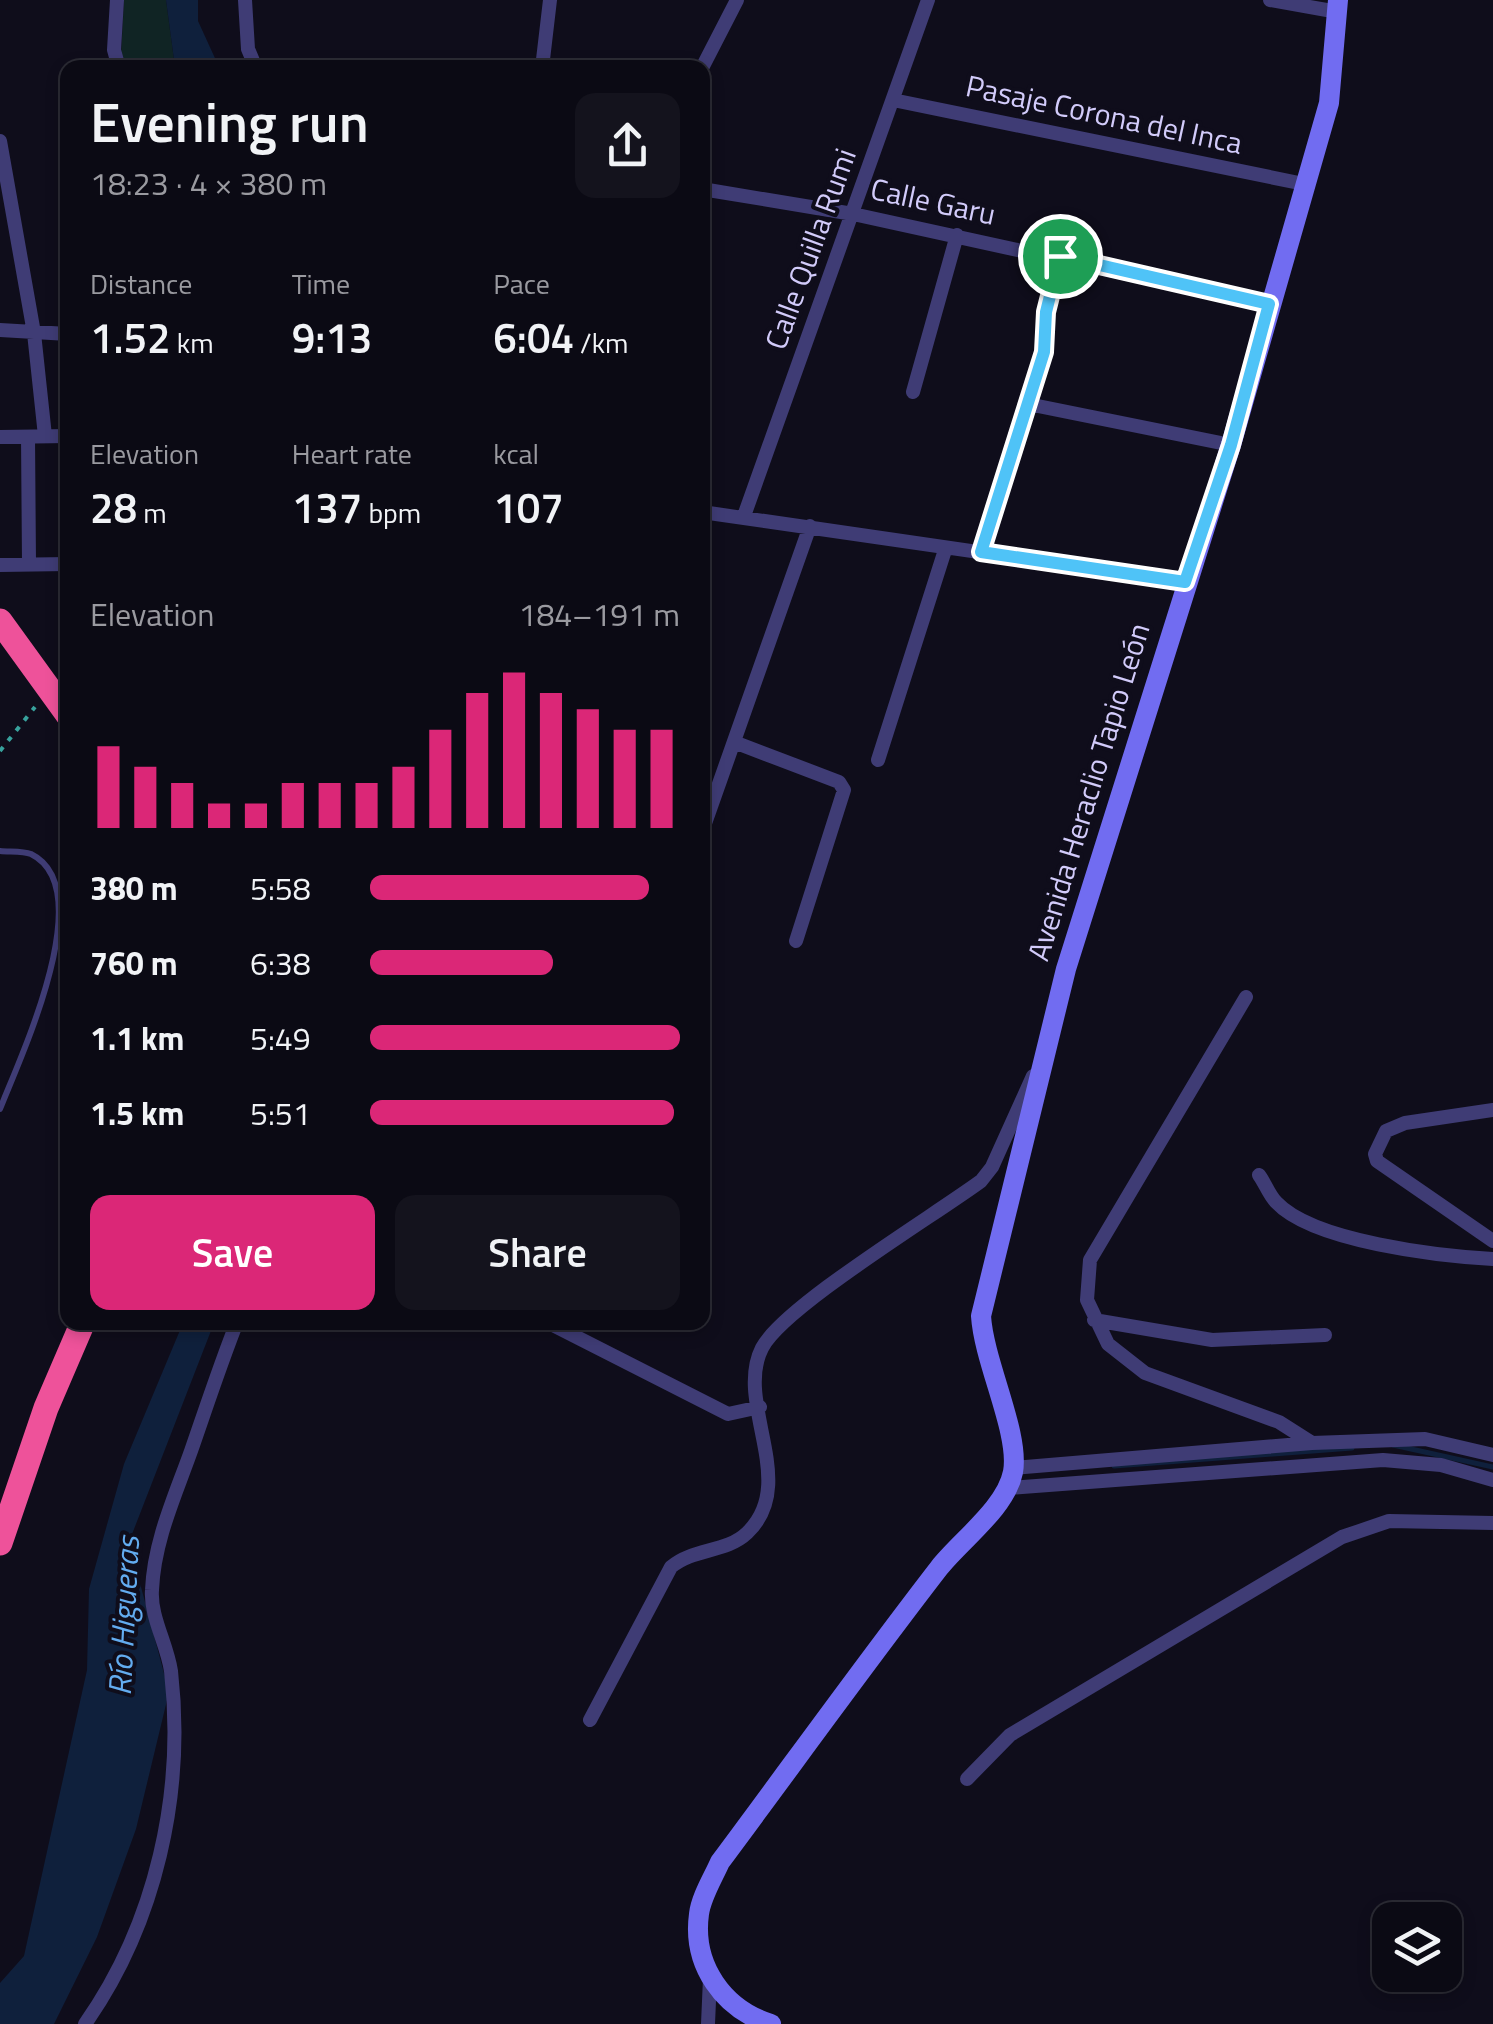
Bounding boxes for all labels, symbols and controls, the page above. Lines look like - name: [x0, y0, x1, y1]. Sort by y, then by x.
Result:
- street label: Pasaje Corona del Inca: [962, 62, 1247, 166]
- text: Evening run: [90, 80, 369, 163]
- button: share: [575, 93, 680, 198]
- street label: Calle Quilla Rumi: [752, 142, 868, 356]
- text: 18:23 · 4 × 380 m: [90, 159, 327, 207]
- street label: Calle Garu: [866, 165, 1000, 237]
- pin: [1018, 214, 1103, 299]
- icon: arrive: [1033, 229, 1088, 284]
- text: Distance: [90, 262, 192, 305]
- text: Time: [292, 262, 350, 305]
- text: Pace: [493, 262, 550, 305]
- text: 1.52: [90, 305, 171, 369]
- text: 9:13: [292, 305, 372, 369]
- text: 6:04: [493, 305, 574, 369]
- text: km: [171, 321, 214, 364]
- text: /km: [574, 321, 628, 364]
- text: Elevation: [90, 432, 199, 475]
- text: Heart rate: [292, 432, 412, 475]
- text: kcal: [493, 432, 539, 475]
- text: 28: [90, 475, 137, 539]
- text: 137: [292, 475, 362, 539]
- text: 107: [493, 475, 564, 539]
- text: m: [137, 491, 167, 534]
- text: bpm: [362, 491, 421, 534]
- text: Elevation: [90, 590, 214, 638]
- text: 184–191 m: [518, 590, 680, 638]
- street label: Avenida Heraclio Tapio León: [1015, 617, 1161, 966]
- text: 380 m: [90, 864, 178, 912]
- text: 5:58: [250, 864, 311, 912]
- text: 760 m: [90, 939, 178, 987]
- text: 6:38: [250, 939, 311, 987]
- text: 1.1 km: [90, 1014, 184, 1062]
- text: 5:49: [250, 1014, 311, 1062]
- text: 1.5 km: [90, 1089, 184, 1137]
- text: 5:51: [250, 1089, 311, 1137]
- button: Save: [90, 1195, 375, 1310]
- button: Share: [395, 1195, 680, 1310]
- water label: Río Higueras: [95, 1533, 151, 1697]
- map controls: [1372, 1902, 1462, 1992]
- button: layers: [1372, 1902, 1462, 1992]

